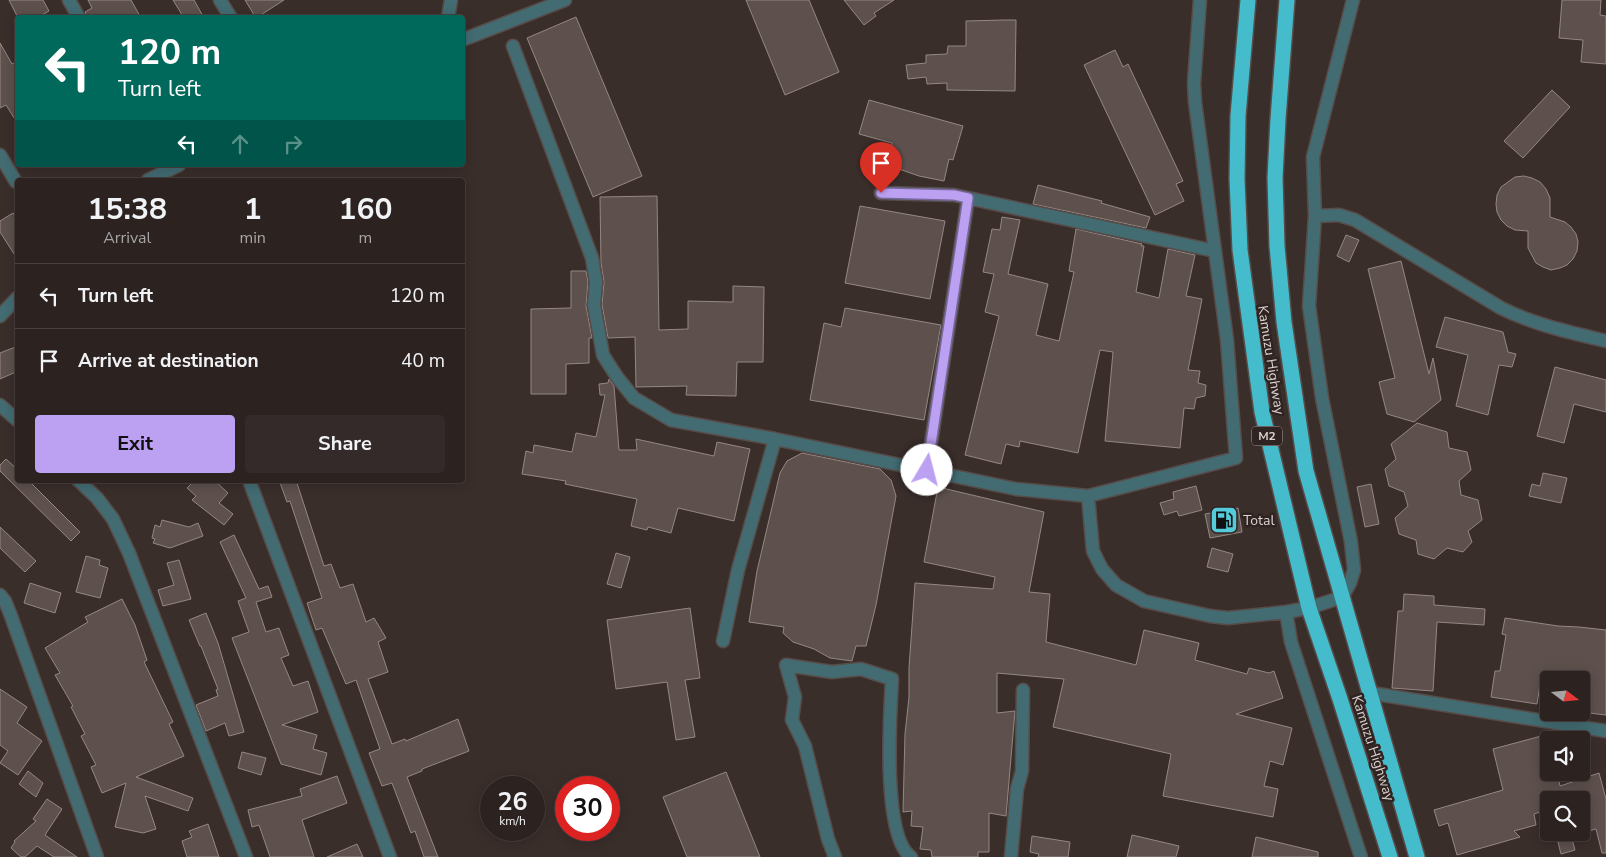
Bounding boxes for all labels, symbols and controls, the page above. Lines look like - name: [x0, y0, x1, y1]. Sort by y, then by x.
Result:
- text: 120 m: [118, 29, 221, 76]
- icon: left: [35, 35, 100, 100]
- text: Turn left: [118, 74, 201, 104]
- icon: left: [173, 130, 201, 158]
- icon: ahead: [226, 130, 254, 158]
- icon: right: [279, 130, 307, 158]
- pin: [860, 142, 902, 193]
- icon: arrive: [867, 149, 895, 177]
- text: 15:38: [88, 189, 167, 230]
- text: 1: [244, 189, 262, 230]
- text: 160: [338, 189, 392, 230]
- text: Arrival: [103, 227, 151, 249]
- text: min: [239, 227, 266, 249]
- text: m: [359, 227, 372, 249]
- icon: left: [35, 282, 63, 310]
- text: Turn left: [78, 283, 153, 309]
- text: 120 m: [390, 283, 445, 309]
- street label: Kamuzu Highway: [1253, 304, 1289, 417]
- icon: arrive: [35, 347, 63, 375]
- text: Arrive at destination: [78, 348, 259, 374]
- text: 40 m: [401, 348, 445, 374]
- button: Exit: [35, 415, 235, 473]
- button: Share: [245, 415, 445, 473]
- road number: M2: [1252, 426, 1282, 446]
- position arrow: [900, 443, 952, 495]
- fuel station icon: Total: [1209, 505, 1239, 535]
- place label: Total: [1243, 511, 1275, 530]
- north arrow: [1540, 671, 1590, 721]
- map controls: [1540, 671, 1590, 841]
- street label: Kamuzu Highway: [1347, 693, 1399, 804]
- button: sound: [1540, 731, 1590, 781]
- speed limit sign: 30: [555, 776, 620, 841]
- text: 26: [497, 785, 528, 819]
- button: search: [1540, 791, 1590, 841]
- text: km/h: [499, 813, 526, 829]

